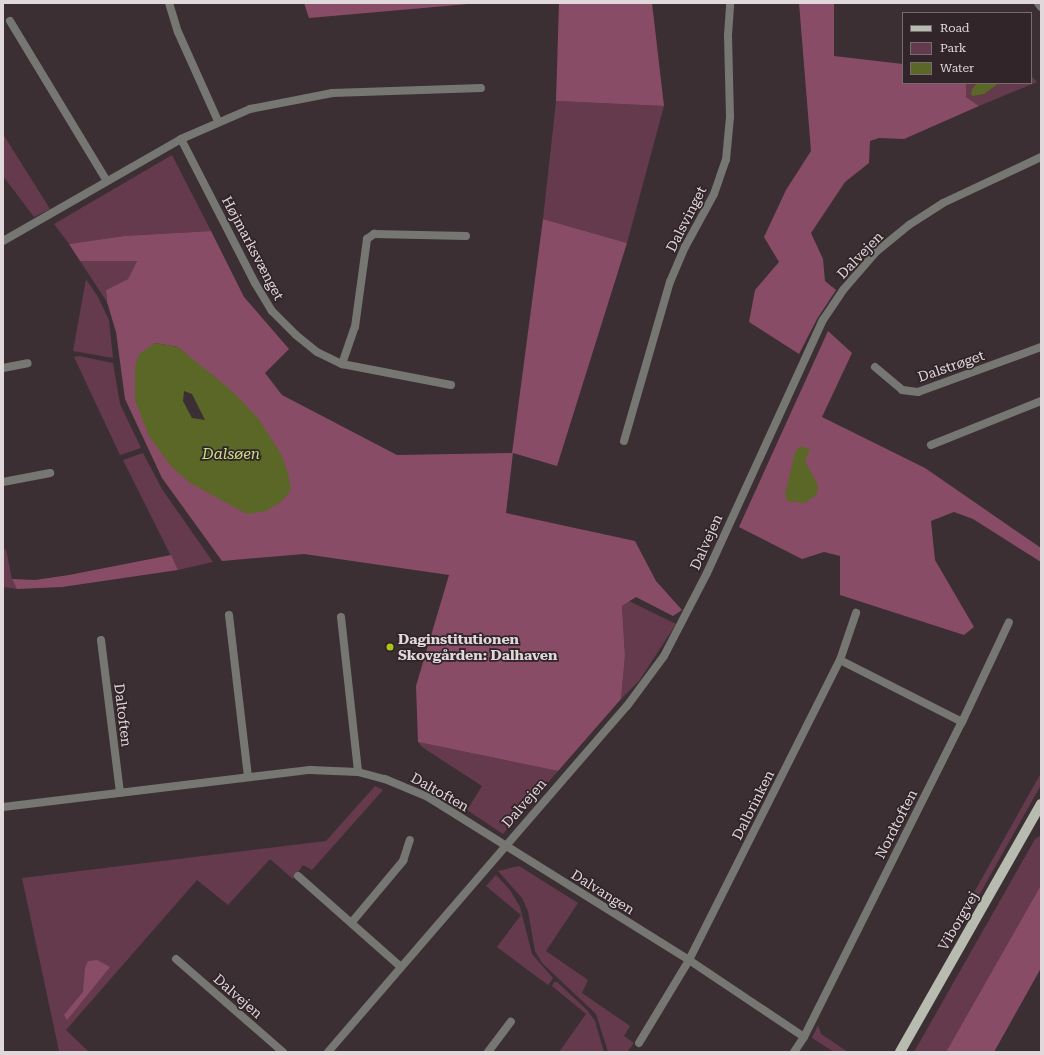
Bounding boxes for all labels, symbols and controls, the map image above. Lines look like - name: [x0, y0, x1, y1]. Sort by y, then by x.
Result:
- legend: [902, 12, 1032, 84]
- text: Road: [940, 21, 969, 35]
- text: Park: [940, 41, 966, 55]
- text: Water: [940, 61, 974, 75]
- street label: Dalsvinget: [662, 183, 710, 255]
- street label: Højmarksvænget: [219, 193, 287, 303]
- street label: Dalvejen: [833, 228, 887, 282]
- street label: Dalstrøget: [916, 347, 986, 385]
- water label: Dalsøen: [202, 446, 260, 464]
- street label: Dalvejen: [686, 512, 726, 572]
- place label: Daginstitutionen Skovgården: Dalhaven: [398, 631, 557, 664]
- marker: Daginstitutionen Skovgården: Dalhaven: [385, 642, 395, 652]
- street label: Daltoften: [111, 682, 135, 748]
- street label: Dalbrinken: [728, 767, 778, 843]
- street label: Daltoften: [408, 769, 472, 815]
- street label: Dalvejen: [498, 775, 550, 831]
- street label: Nordtoften: [871, 787, 921, 861]
- street label: Dalvangen: [568, 866, 638, 918]
- street label: Viborgvej: [934, 889, 982, 953]
- street label: Dalvejen: [210, 970, 266, 1022]

